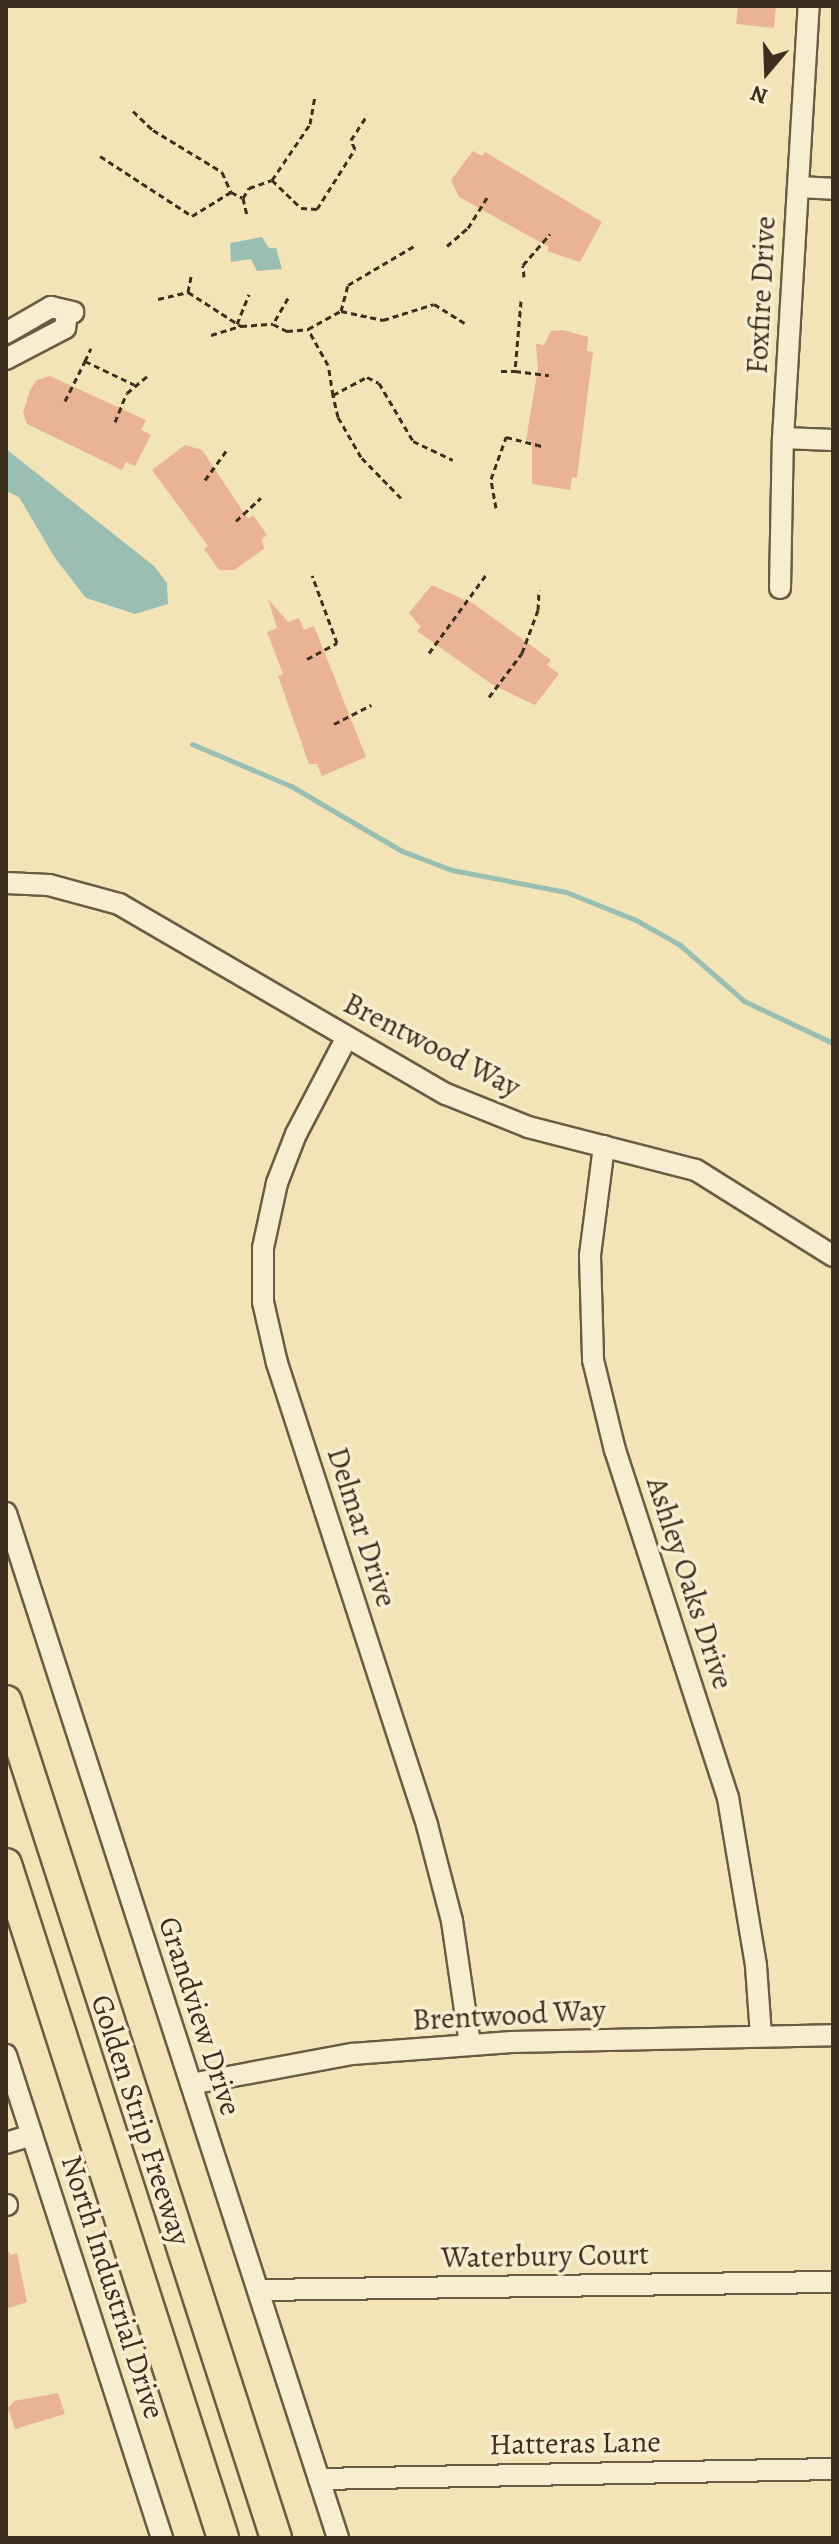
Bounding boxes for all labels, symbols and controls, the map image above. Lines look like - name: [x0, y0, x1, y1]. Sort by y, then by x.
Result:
- north arrow: [727, 32, 807, 112]
- text: N: [747, 78, 772, 111]
- street label: Foxfire Drive: [739, 215, 783, 375]
- street label: Brentwood Way: [338, 985, 526, 1105]
- street label: Delmar Drive: [319, 1443, 405, 1611]
- street label: Ashley Oaks Drive: [639, 1472, 741, 1694]
- street label: Grandview Drive: [151, 1912, 249, 2120]
- street label: Golden Strip Freeway: [83, 1990, 199, 2250]
- street label: Brentwood Way: [411, 1992, 607, 2038]
- street label: North Industrial Drive: [53, 2151, 173, 2423]
- street label: Waterbury Court: [441, 2236, 649, 2276]
- street label: Hatteras Lane: [489, 2424, 661, 2462]

